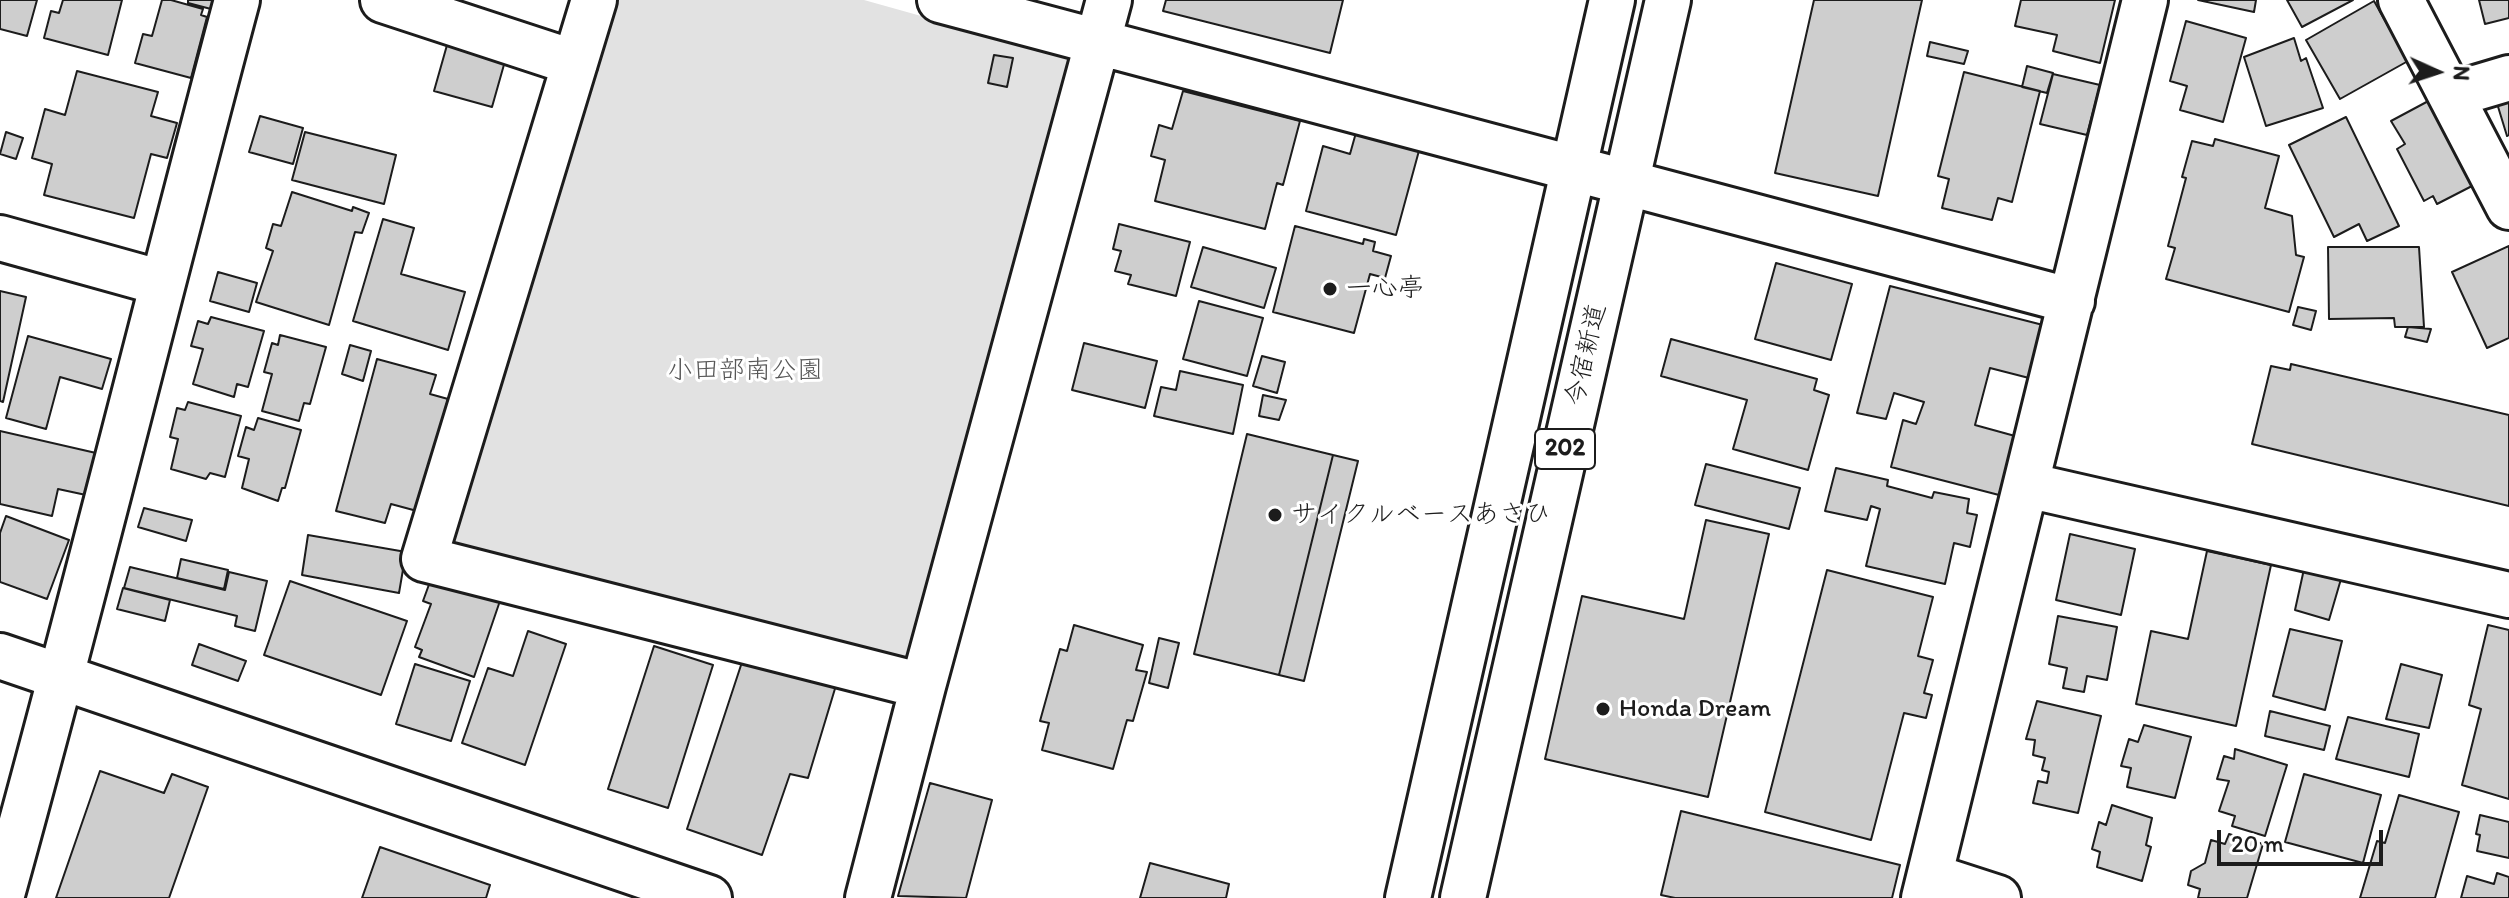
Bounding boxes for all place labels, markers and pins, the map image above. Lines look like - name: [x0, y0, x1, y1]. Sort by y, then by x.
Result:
- place label: 一心亭: [1346, 273, 1424, 305]
- marker: 一心亭: [1321, 280, 1339, 298]
- place label: サイクルベースあさひ: [1291, 499, 1551, 531]
- marker: サイクルベースあさひ: [1266, 506, 1284, 524]
- place label: Honda Dream: [1619, 693, 1771, 725]
- marker: Honda Dream: [1594, 700, 1612, 718]

